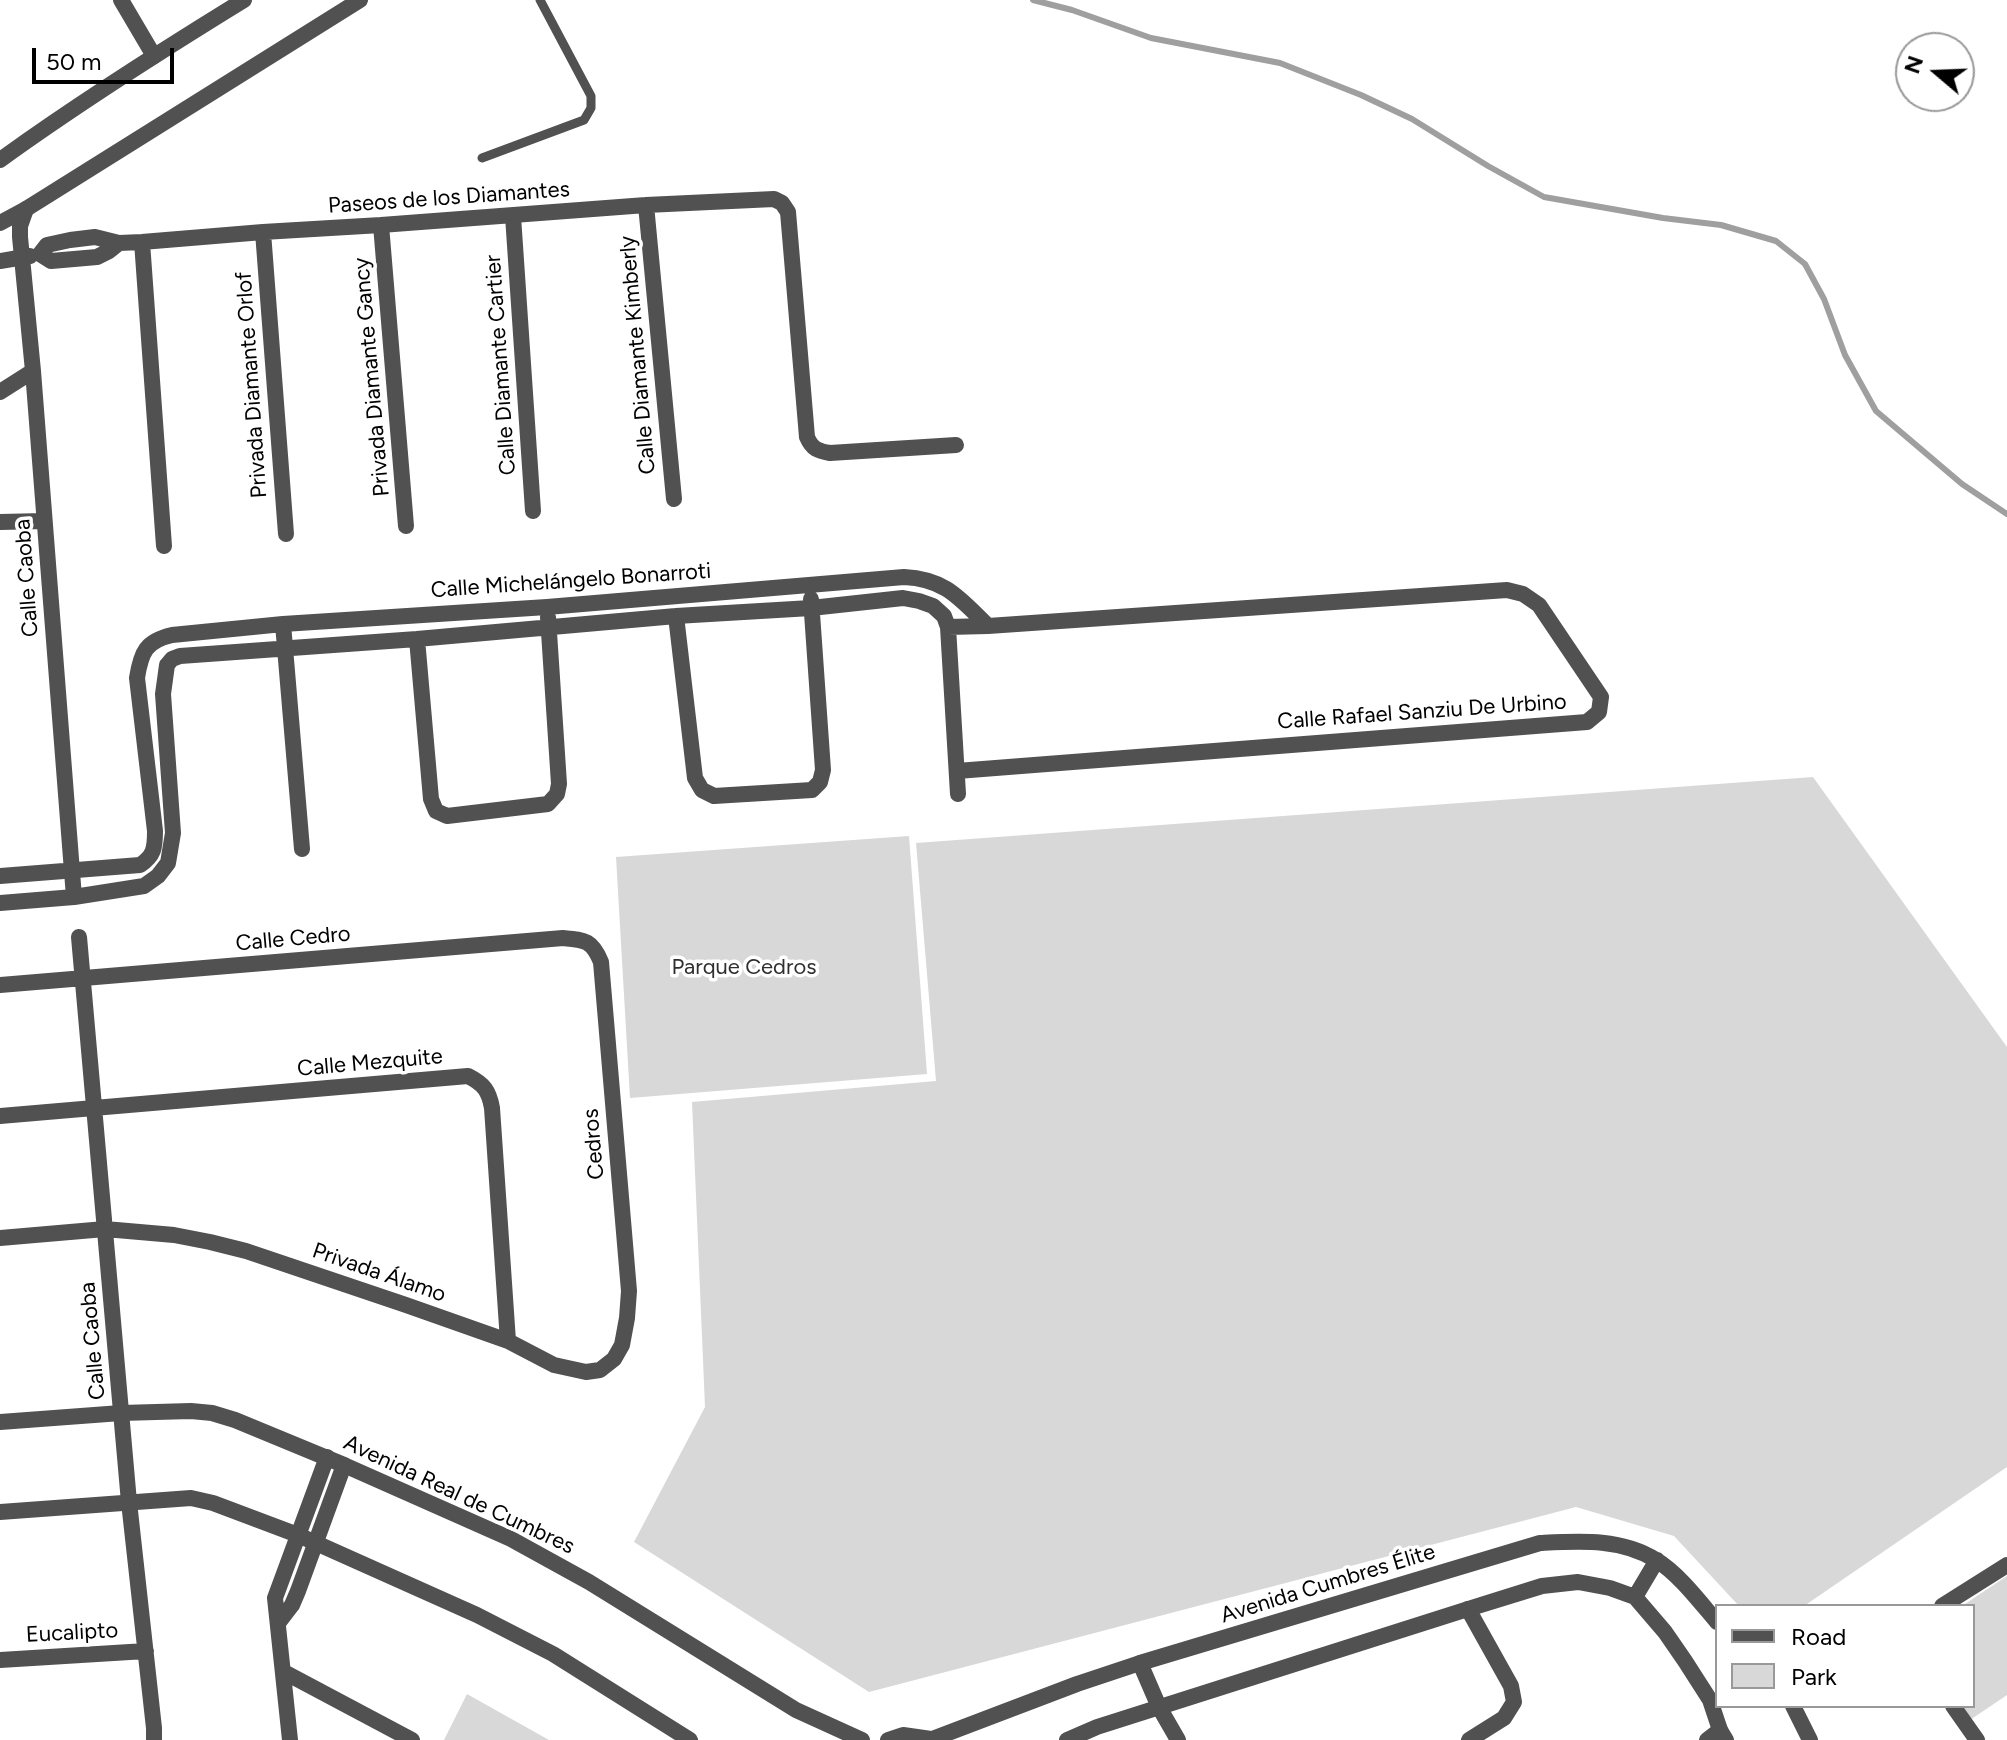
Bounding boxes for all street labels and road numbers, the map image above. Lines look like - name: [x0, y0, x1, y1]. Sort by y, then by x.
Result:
- street label: Paseos de los Diamantes: [327, 176, 571, 220]
- street label: Calle Diamante Kimberly: [614, 235, 662, 475]
- street label: Calle Diamante Cartier: [480, 254, 522, 476]
- street label: Privada Diamante Gancy: [348, 256, 396, 498]
- street label: Privada Diamante Orlof: [231, 271, 273, 499]
- street label: Calle Caoba: [10, 518, 44, 638]
- street label: Calle Michelángelo Bonarroti: [430, 558, 712, 604]
- street label: Calle Rafael Sanziu De Urbino: [1276, 689, 1568, 735]
- street label: Calle Cedro: [234, 921, 352, 957]
- street label: Calle Mezquite: [296, 1043, 444, 1083]
- street label: Cedros: [578, 1107, 610, 1181]
- street label: Privada Álamo: [309, 1238, 449, 1308]
- street label: Calle Caoba: [75, 1281, 111, 1401]
- street label: Avenida Real de Cumbres: [339, 1430, 579, 1560]
- street label: Avenida Cumbres Élite: [1218, 1539, 1438, 1629]
- street label: Eucalipto: [25, 1617, 119, 1649]

